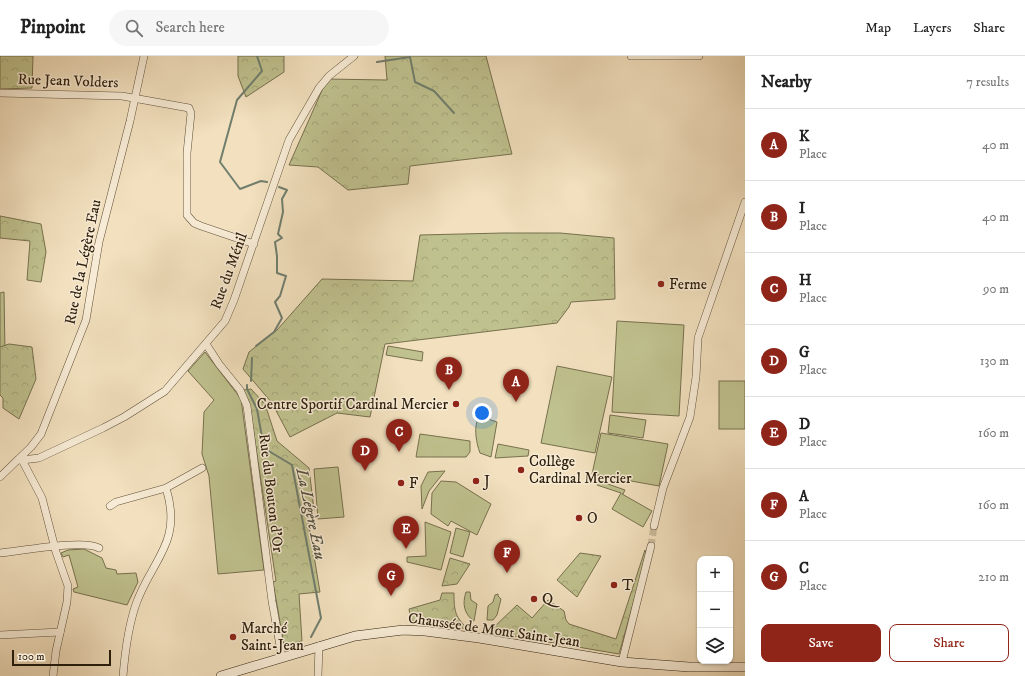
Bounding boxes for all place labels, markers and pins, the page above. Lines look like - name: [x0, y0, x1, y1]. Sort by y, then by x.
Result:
- place label: Ferme: [669, 275, 707, 294]
- marker: Ferme: [656, 279, 666, 289]
- pin: B: [436, 357, 462, 390]
- pin: A: [503, 369, 529, 402]
- place label: Centre Sportif Cardinal Mercier: [257, 395, 448, 414]
- marker: Centre Sportif Cardinal Mercier: [451, 399, 461, 409]
- pin: C: [386, 419, 412, 452]
- pin: D: [352, 438, 378, 471]
- place label: Collège Cardinal Mercier: [529, 452, 632, 488]
- marker: Collège Cardinal Mercier: [516, 465, 526, 475]
- place label: J: [482, 472, 490, 491]
- place label: F: [409, 474, 418, 493]
- marker: J: [471, 476, 481, 486]
- marker: F: [396, 478, 406, 488]
- place label: O: [587, 509, 598, 528]
- marker: O: [574, 513, 584, 523]
- pin: E: [393, 516, 419, 549]
- pin: F: [494, 540, 520, 573]
- pin: G: [378, 563, 404, 596]
- place label: T: [622, 576, 634, 595]
- marker: T: [609, 580, 619, 590]
- place label: Q: [542, 590, 560, 609]
- marker: Q: [529, 594, 539, 604]
- place label: Marché Saint-Jean: [241, 619, 304, 655]
- marker: Marché Saint-Jean: [228, 632, 238, 642]

